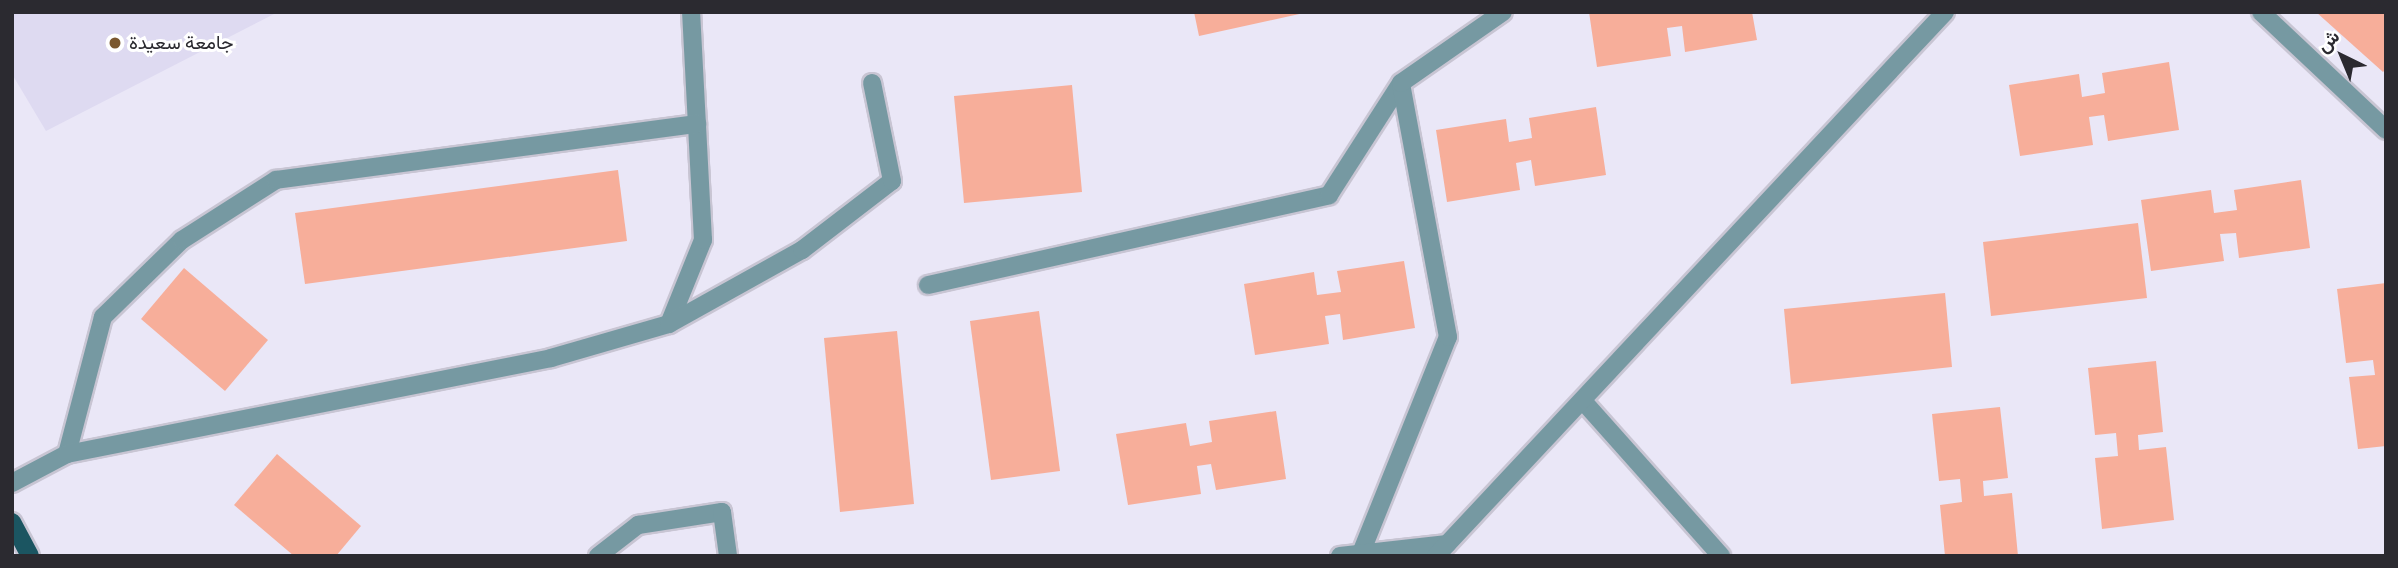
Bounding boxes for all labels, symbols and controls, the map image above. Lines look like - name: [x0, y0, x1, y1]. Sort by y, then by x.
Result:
- north arrow: [2307, 21, 2377, 91]
- text: ش: [2310, 23, 2345, 58]
- place label: جامعة سعيدة: [129, 32, 234, 54]
- marker: جامعة سعيدة: [107, 35, 123, 51]

